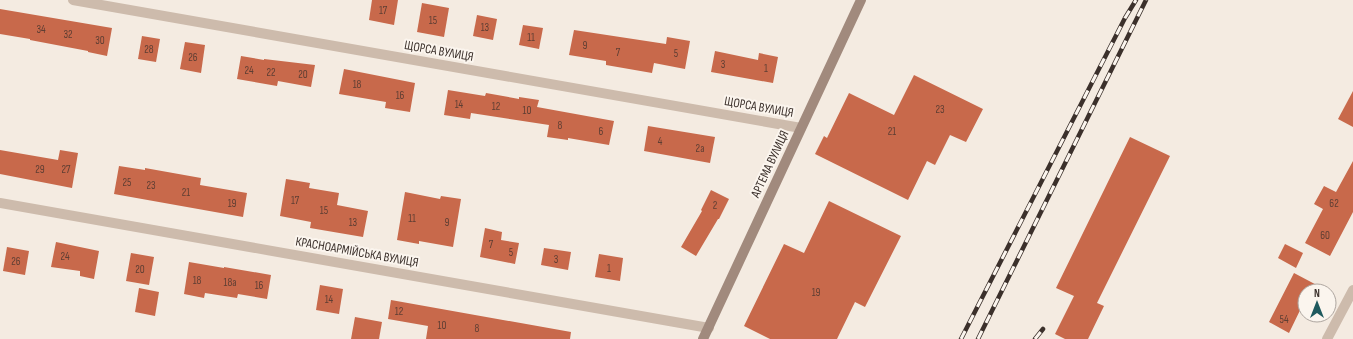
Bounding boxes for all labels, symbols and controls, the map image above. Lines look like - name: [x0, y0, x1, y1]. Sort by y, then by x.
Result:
- house number: 17: [379, 4, 388, 17]
- house number: 15: [429, 14, 437, 27]
- house number: 13: [481, 21, 490, 34]
- house number: 34: [36, 23, 46, 36]
- house number: 32: [63, 28, 73, 41]
- house number: 11: [527, 31, 535, 44]
- house number: 30: [95, 34, 105, 47]
- street label: ЩОРСА ВУЛИЦЯ: [403, 37, 475, 65]
- house number: 9: [583, 39, 588, 52]
- house number: 28: [144, 43, 154, 56]
- house number: 7: [616, 46, 621, 59]
- house number: 5: [674, 47, 678, 60]
- house number: 26: [188, 51, 198, 64]
- house number: 3: [721, 58, 726, 71]
- house number: 1: [764, 62, 768, 75]
- house number: 24: [244, 64, 254, 77]
- house number: 22: [266, 66, 276, 79]
- house number: 20: [298, 68, 308, 81]
- house number: 18: [353, 78, 362, 91]
- house number: 16: [396, 89, 405, 102]
- street label: ЩОРСА ВУЛИЦЯ: [723, 93, 795, 121]
- house number: 14: [455, 98, 464, 111]
- house number: 12: [492, 100, 501, 113]
- house number: 23: [935, 103, 945, 116]
- house number: 10: [523, 104, 531, 117]
- house number: 8: [558, 119, 563, 132]
- house number: 6: [599, 125, 604, 138]
- house number: 21: [888, 125, 896, 138]
- street label: АРТЕМА ВУЛИЦЯ: [747, 128, 793, 201]
- house number: 4: [658, 135, 663, 148]
- house number: 2а: [696, 142, 704, 155]
- house number: 29: [35, 163, 45, 176]
- house number: 27: [62, 163, 71, 176]
- house number: 25: [123, 176, 131, 189]
- house number: 23: [146, 179, 156, 192]
- house number: 21: [182, 186, 190, 199]
- house number: 17: [291, 194, 300, 207]
- house number: 19: [228, 197, 236, 210]
- house number: 62: [1329, 197, 1339, 210]
- house number: 2: [713, 199, 718, 212]
- house number: 15: [320, 204, 328, 217]
- house number: 11: [408, 212, 416, 225]
- house number: 13: [349, 216, 358, 229]
- house number: 9: [445, 216, 450, 229]
- house number: 60: [1320, 229, 1330, 242]
- street label: КРАСНОАРМІЙСЬКА ВУЛИЦЯ: [294, 233, 420, 271]
- house number: 7: [489, 238, 494, 251]
- house number: 5: [509, 246, 513, 259]
- house number: 24: [60, 250, 70, 263]
- house number: 3: [554, 253, 559, 266]
- house number: 26: [11, 255, 21, 268]
- house number: 1: [607, 262, 611, 275]
- house number: 20: [135, 263, 145, 276]
- house number: 18: [193, 274, 202, 287]
- house number: 18а: [224, 276, 236, 289]
- house number: 16: [255, 279, 264, 292]
- north arrow: [1297, 283, 1337, 323]
- house number: 19: [812, 286, 820, 299]
- text: N: [1314, 287, 1320, 300]
- house number: 14: [325, 293, 334, 306]
- house number: 12: [395, 305, 404, 318]
- house number: 54: [1279, 313, 1289, 326]
- house number: 10: [438, 319, 446, 332]
- house number: 8: [475, 322, 480, 335]

